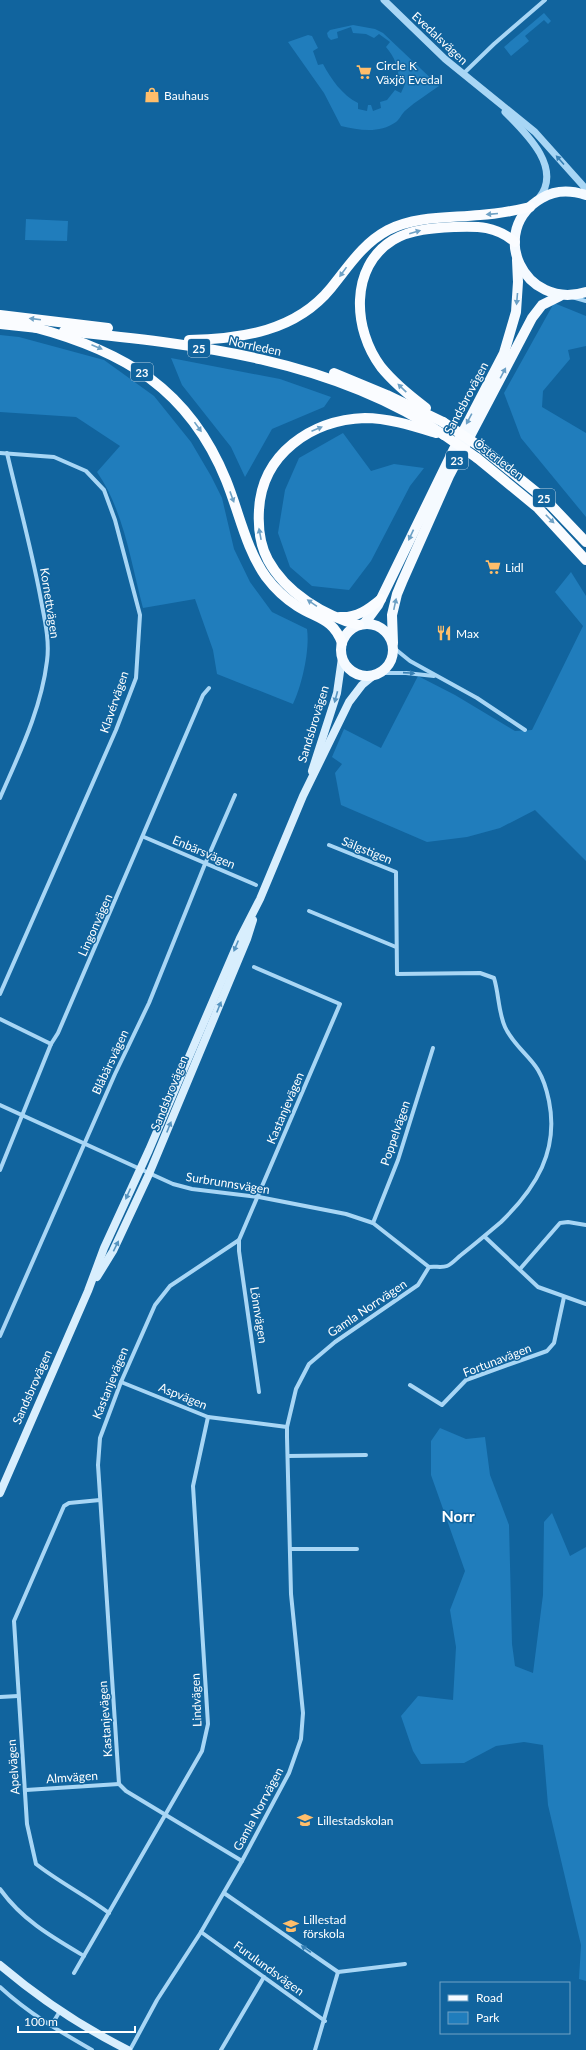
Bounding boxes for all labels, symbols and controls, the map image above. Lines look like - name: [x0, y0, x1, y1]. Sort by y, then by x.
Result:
- street label: Evedalsvägen: [409, 8, 471, 68]
- place label: Circle K Växjö Evedal: [376, 58, 443, 87]
- supermarket icon: Circle K Växjö Evedal: [355, 63, 373, 81]
- shop icon: Bauhaus: [143, 86, 161, 104]
- place label: Bauhaus: [164, 88, 209, 103]
- one-way arrow: [555, 155, 565, 165]
- one-way arrow: [486, 211, 498, 218]
- one-way arrow: [410, 229, 422, 235]
- one-way arrow: [339, 267, 347, 278]
- one-way arrow: [514, 293, 521, 305]
- one-way arrow: [29, 316, 41, 322]
- street label: Norrleden: [227, 333, 283, 359]
- road number: 25: [188, 339, 210, 357]
- one-way arrow: [91, 344, 103, 351]
- street label: Sandsbrovägen: [441, 359, 491, 437]
- road number: 23: [131, 363, 153, 381]
- one-way arrow: [500, 367, 507, 378]
- one-way arrow: [397, 383, 407, 393]
- one-way arrow: [466, 413, 473, 425]
- one-way arrow: [193, 422, 201, 432]
- one-way arrow: [312, 425, 324, 431]
- street label: Österleden: [471, 435, 527, 483]
- road number: 23: [446, 451, 468, 469]
- road number: 25: [533, 489, 555, 507]
- one-way arrow: [230, 491, 236, 503]
- one-way arrow: [545, 514, 555, 524]
- one-way arrow: [257, 528, 263, 540]
- one-way arrow: [408, 529, 414, 541]
- supermarket icon: Lidl: [484, 558, 502, 576]
- place label: Lidl: [505, 560, 524, 575]
- street label: Kornettvägen: [37, 567, 63, 639]
- one-way arrow: [392, 598, 398, 610]
- one-way arrow: [306, 599, 317, 607]
- restaurant icon: Max: [435, 624, 453, 642]
- place label: Max: [456, 626, 479, 641]
- street label: Klavérvägen: [96, 669, 132, 735]
- one-way arrow: [403, 670, 415, 676]
- street label: Sandsbrovägen: [294, 684, 332, 764]
- one-way arrow: [333, 691, 339, 703]
- street label: Enbärsvägen: [170, 832, 238, 872]
- street label: Sälgstigen: [340, 833, 394, 867]
- street label: Lingonvägen: [75, 892, 115, 958]
- one-way arrow: [233, 940, 239, 952]
- one-way arrow: [216, 1002, 222, 1013]
- street label: Blåbärsvägen: [88, 1027, 132, 1097]
- street label: Sandsbrovägen: [147, 1053, 191, 1133]
- street label: Kastanjevägen: [263, 1070, 307, 1146]
- street label: Poppelvägen: [377, 1099, 413, 1167]
- one-way arrow: [167, 1121, 173, 1133]
- street label: Surbrunnsvägen: [185, 1169, 271, 1197]
- one-way arrow: [125, 1188, 131, 1199]
- one-way arrow: [112, 1240, 119, 1251]
- street label: Gamla Norrvägen: [325, 1276, 409, 1340]
- street label: Lönnvägen: [247, 1286, 271, 1344]
- street label: Fortunavägen: [461, 1340, 533, 1380]
- street label: Kastanjevägen: [89, 1345, 131, 1421]
- street label: Sandsbrovägen: [9, 1348, 55, 1426]
- street label: Aspvägen: [156, 1379, 210, 1413]
- district label: Norr: [441, 1506, 475, 1525]
- street label: Lindvägen: [188, 1673, 204, 1727]
- street label: Kastanjevägen: [95, 1680, 115, 1758]
- street label: Apelvägen: [4, 1739, 22, 1795]
- street label: Gamla Norrvägen: [230, 1765, 286, 1853]
- street label: Almvägen: [46, 1768, 98, 1786]
- school or university icon: Lillestadskolan: [296, 1811, 314, 1829]
- place label: Lillestadskolan: [317, 1813, 393, 1828]
- place label: Lillestad förskola: [303, 1912, 346, 1941]
- school or university icon: Lillestad förskola: [282, 1917, 300, 1935]
- street label: Furulundsvägen: [231, 1937, 307, 1999]
- one-way arrow: [300, 1945, 311, 1953]
- legend: [440, 1982, 570, 2034]
- text: Road: [476, 1990, 503, 2005]
- scale bar: [18, 2008, 135, 2034]
- text: Park: [476, 2010, 500, 2025]
- text: 100 m: [24, 2014, 58, 2029]

